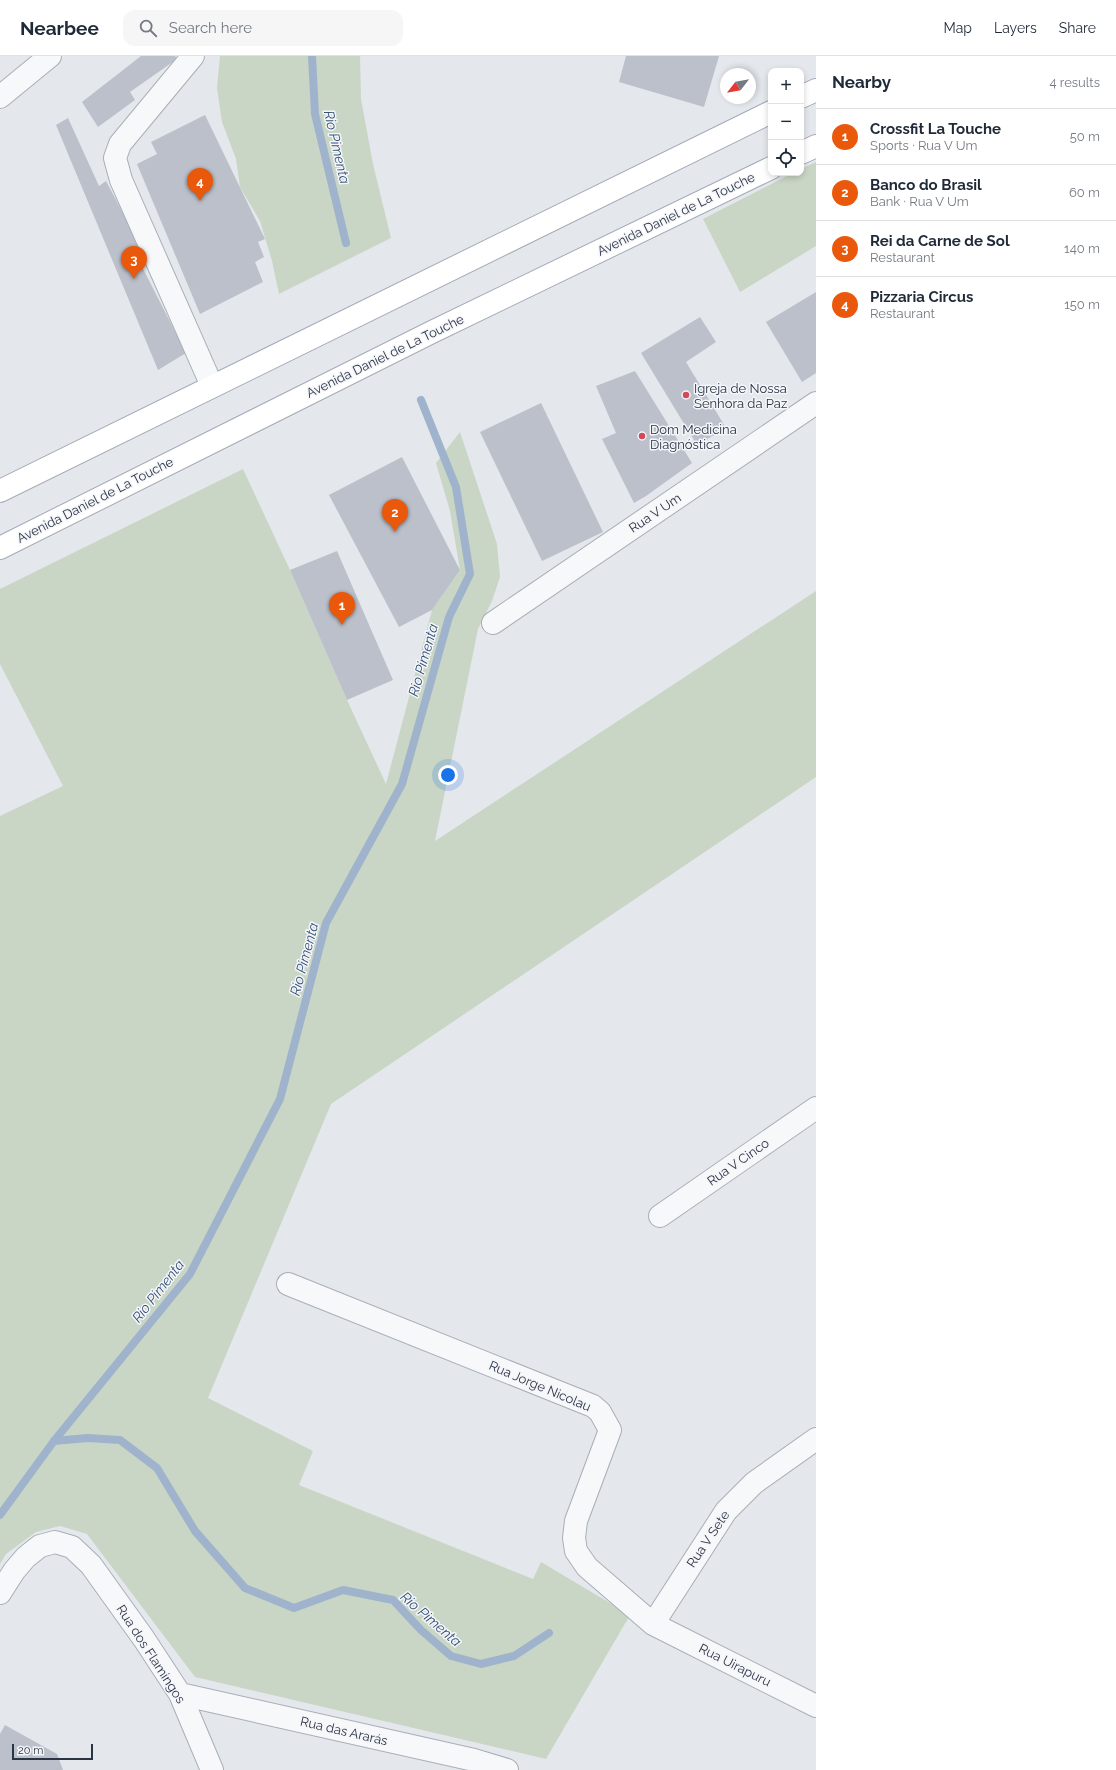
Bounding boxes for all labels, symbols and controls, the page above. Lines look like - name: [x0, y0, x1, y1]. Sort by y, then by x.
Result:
- search box: [123, 10, 403, 46]
- text: Nearbee: [20, 17, 99, 39]
- icon: search: [137, 17, 159, 39]
- text: Search here: [169, 19, 252, 37]
- text: Map: [944, 20, 972, 36]
- text: Layers: [994, 20, 1037, 36]
- text: Share: [1059, 20, 1096, 36]
- north arrow: [720, 68, 756, 104]
- map controls: [768, 68, 804, 176]
- button: +: [768, 68, 804, 104]
- text: Nearby: [832, 72, 891, 92]
- text: 4 results: [1049, 75, 1100, 90]
- button: −: [768, 104, 804, 140]
- water label: Rio Pimenta: [321, 109, 353, 185]
- text: Crossfit La Touche: [870, 120, 1001, 138]
- text: 1: [842, 129, 848, 144]
- text: 50 m: [1070, 129, 1100, 144]
- text: Sports · Rua V Um: [870, 138, 977, 153]
- button: locate: [768, 140, 804, 176]
- pin: 4: [187, 168, 213, 201]
- street label: Avenida Daniel de La Touche: [595, 169, 758, 259]
- text: Banco do Brasil: [870, 176, 982, 194]
- text: 2: [841, 185, 849, 200]
- text: 60 m: [1069, 185, 1100, 200]
- text: Bank · Rua V Um: [870, 194, 969, 209]
- text: Rei da Carne de Sol: [870, 232, 1010, 250]
- text: 3: [841, 241, 849, 256]
- text: 140 m: [1064, 241, 1100, 256]
- pin: 3: [121, 246, 147, 279]
- text: Restaurant: [870, 250, 935, 265]
- text: Pizzaria Circus: [870, 288, 973, 306]
- text: 4: [841, 297, 849, 312]
- text: 150 m: [1064, 297, 1100, 312]
- text: Restaurant: [870, 306, 935, 321]
- street label: Avenida Daniel de La Touche: [304, 311, 467, 401]
- place label: Igreja de Nossa Senhora da Paz: [694, 381, 787, 411]
- marker: Igreja de Nossa Senhora da Paz: [681, 390, 691, 400]
- place label: Dom Medicina Diagnóstica: [650, 422, 737, 452]
- marker: Dom Medicina Diagnóstica: [637, 431, 647, 441]
- street label: Avenida Daniel de La Touche: [14, 454, 176, 546]
- street label: Rua V Um: [626, 490, 684, 536]
- pin: 2: [382, 499, 408, 532]
- pin: 1: [329, 592, 355, 625]
- water label: Rio Pimenta: [405, 622, 441, 698]
- your location: [438, 765, 458, 785]
- water label: Rio Pimenta: [287, 921, 321, 997]
- street label: Rua V Cinco: [704, 1135, 772, 1189]
- water label: Rio Pimenta: [129, 1257, 187, 1325]
- street label: Rua Jorge Nicolau: [487, 1358, 593, 1414]
- street label: Rua V Sete: [684, 1508, 733, 1570]
- water label: Rio Pimenta: [398, 1588, 464, 1650]
- street label: Rua dos Flamingos: [113, 1602, 189, 1706]
- street label: Rua Uirapuru: [697, 1640, 773, 1690]
- street label: Rua das Ararás: [299, 1714, 389, 1748]
- scale bar: [12, 1742, 93, 1761]
- text: 20 m: [18, 1744, 43, 1757]

